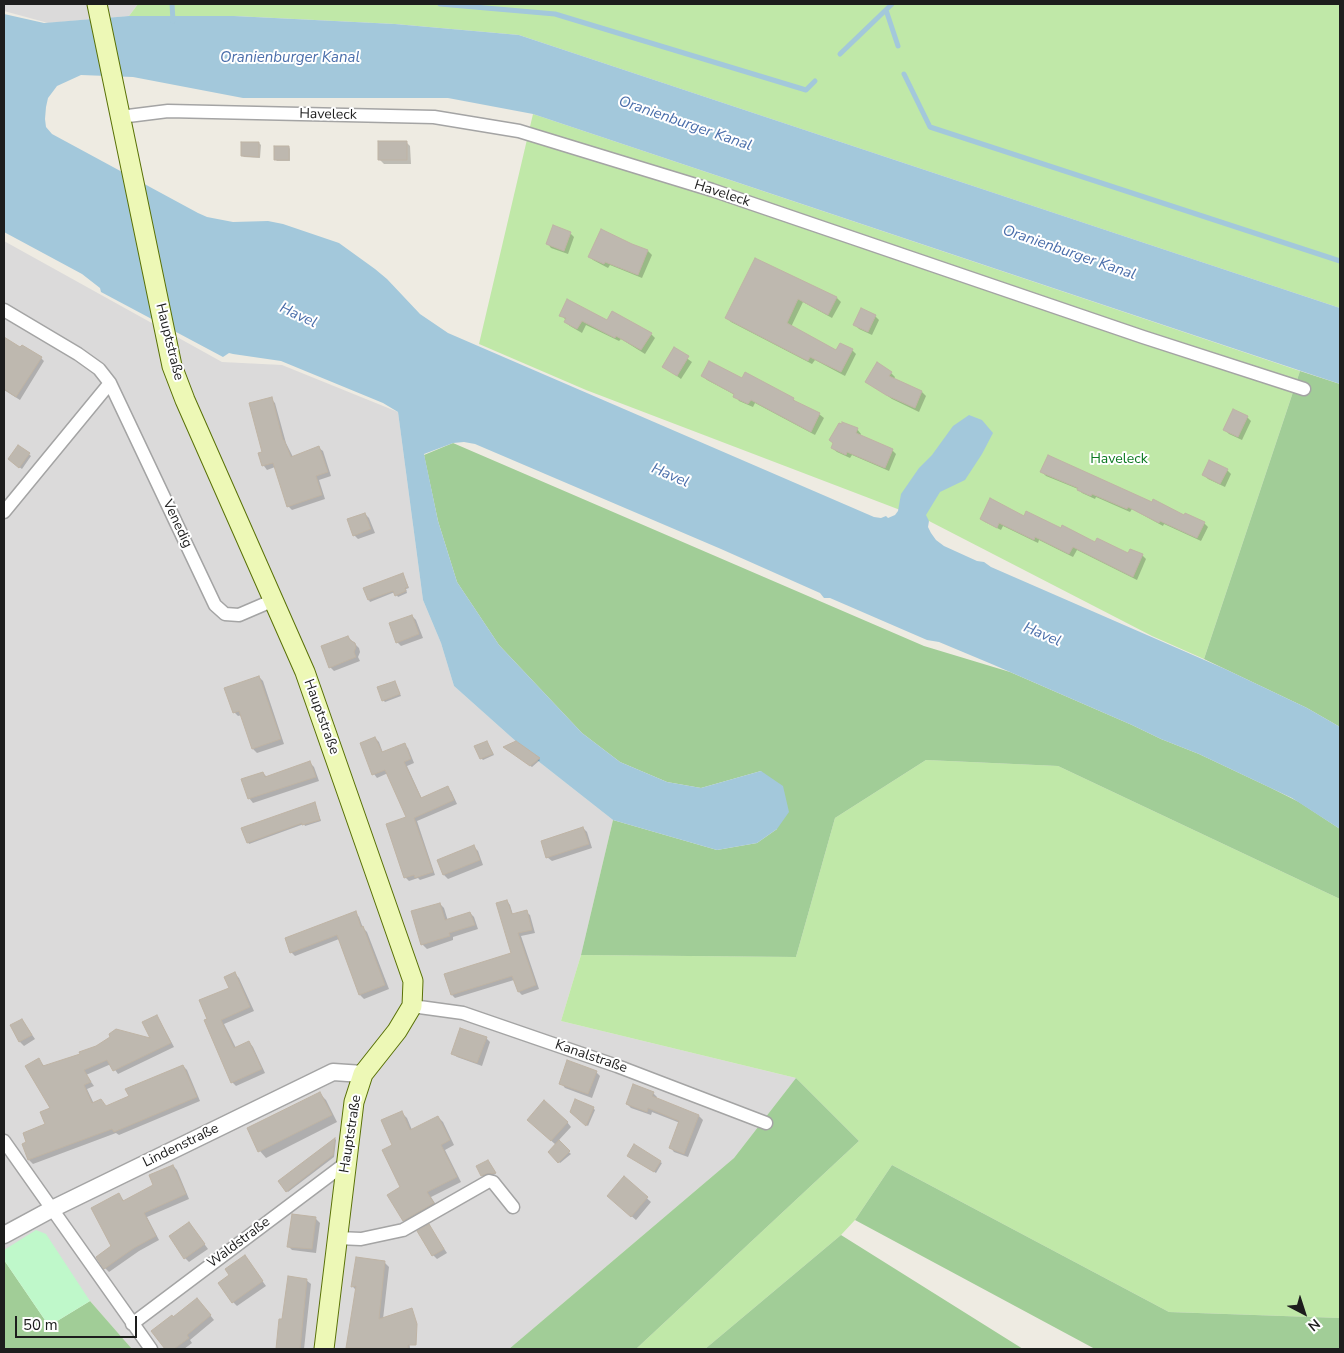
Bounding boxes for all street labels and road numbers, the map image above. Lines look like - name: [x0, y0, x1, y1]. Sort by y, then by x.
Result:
- street label: Haveleck: [299, 106, 357, 124]
- street label: Haveleck: [692, 177, 752, 211]
- street label: Hauptstraße: [151, 302, 187, 382]
- street label: Venedig: [159, 497, 195, 551]
- street label: Hauptstraße: [300, 677, 342, 757]
- street label: Kanalstraße: [553, 1037, 629, 1077]
- street label: Hauptstraße: [337, 1094, 365, 1174]
- street label: Lindenstraße: [140, 1120, 222, 1172]
- street label: Waldstraße: [204, 1214, 274, 1272]

